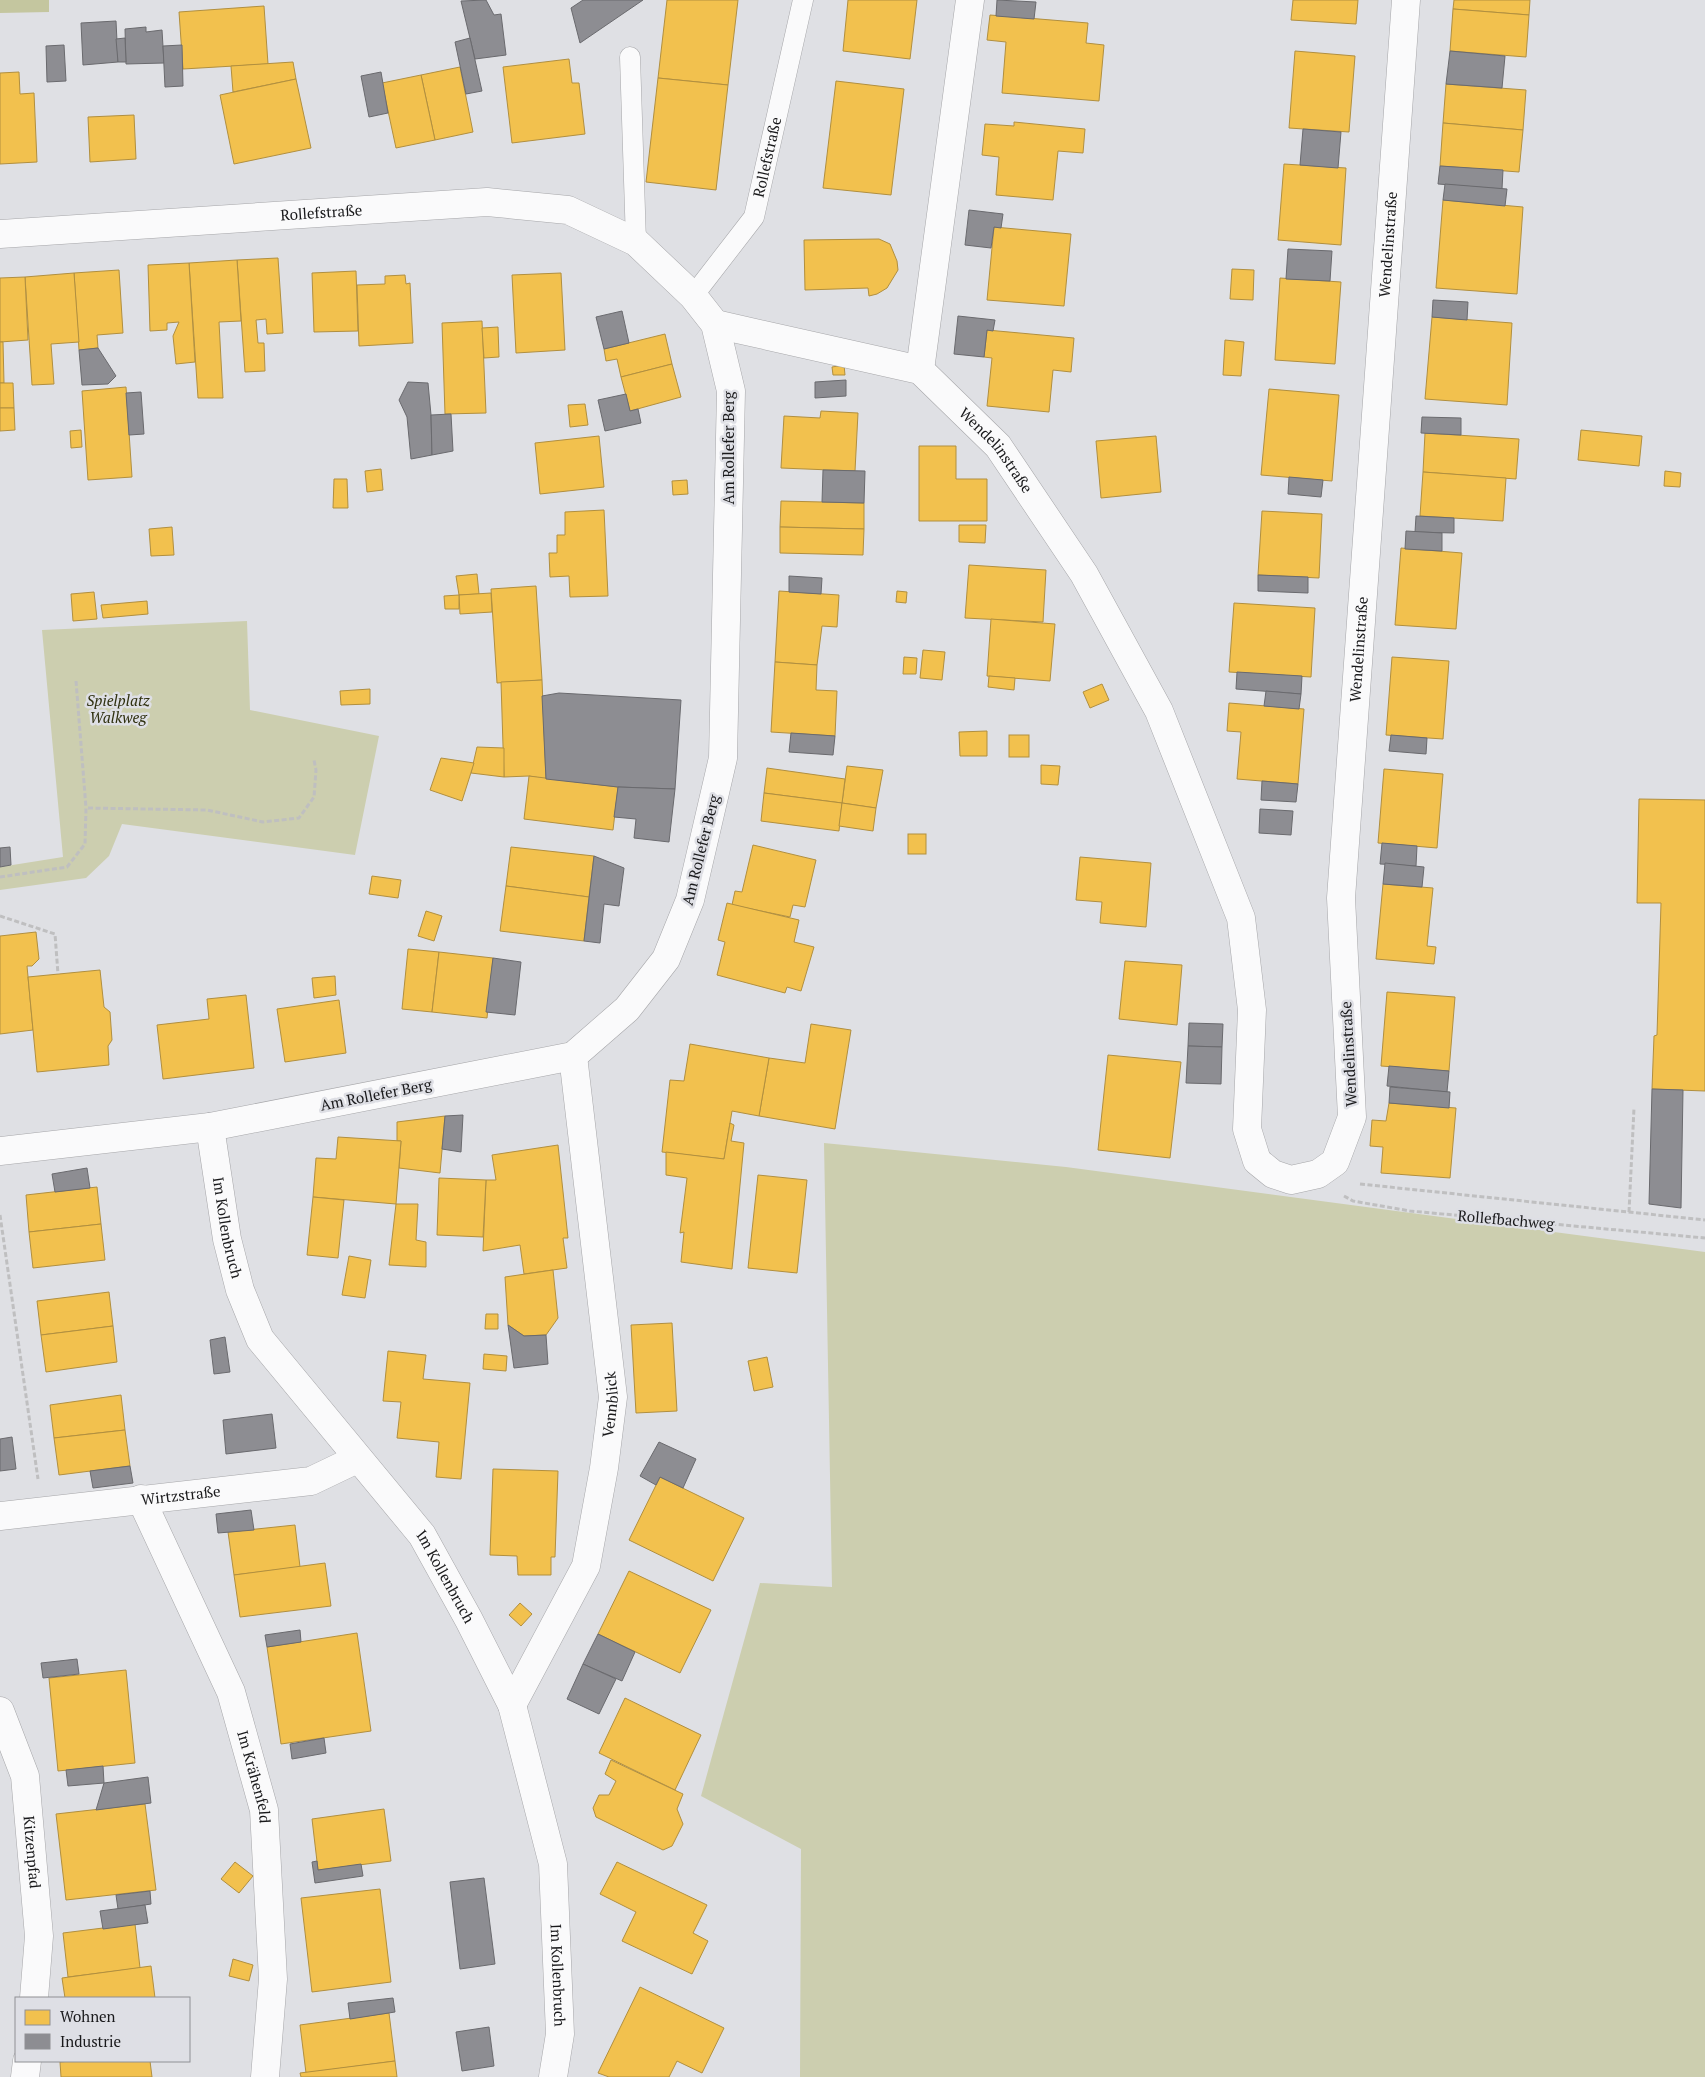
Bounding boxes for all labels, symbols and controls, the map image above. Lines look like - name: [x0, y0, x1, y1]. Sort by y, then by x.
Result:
- street label: Rollefstraße: [748, 115, 785, 199]
- street label: Wendelinstraße: [1374, 191, 1401, 298]
- street label: Rollefstraße: [280, 199, 363, 225]
- street label: Am Rollefer Berg: [718, 390, 738, 505]
- street label: Wendelinstraße: [955, 403, 1038, 497]
- street label: Wendelinstraße: [1344, 596, 1372, 703]
- park label: Spielplatz Walkweg: [86, 690, 150, 727]
- street label: Am Rollefer Berg: [677, 791, 724, 907]
- street label: Wendelinstraße: [1335, 1001, 1361, 1107]
- street label: Am Rollefer Berg: [318, 1073, 434, 1115]
- street label: Im Kollenbruch: [209, 1175, 248, 1280]
- street label: Rollefbachweg: [1457, 1205, 1556, 1233]
- street label: Vennblick: [597, 1370, 622, 1439]
- street label: Wirtzstraße: [140, 1480, 221, 1509]
- street label: Im Kollenbruch: [413, 1525, 480, 1627]
- street label: Im Krähenfeld: [233, 1728, 276, 1824]
- street label: Kitzenpfad: [20, 1815, 46, 1889]
- street label: Im Kollenbruch: [546, 1923, 571, 2027]
- legend: [15, 1997, 190, 2062]
- text: Wohnen: [60, 2006, 116, 2026]
- text: Industrie: [60, 2031, 121, 2051]

